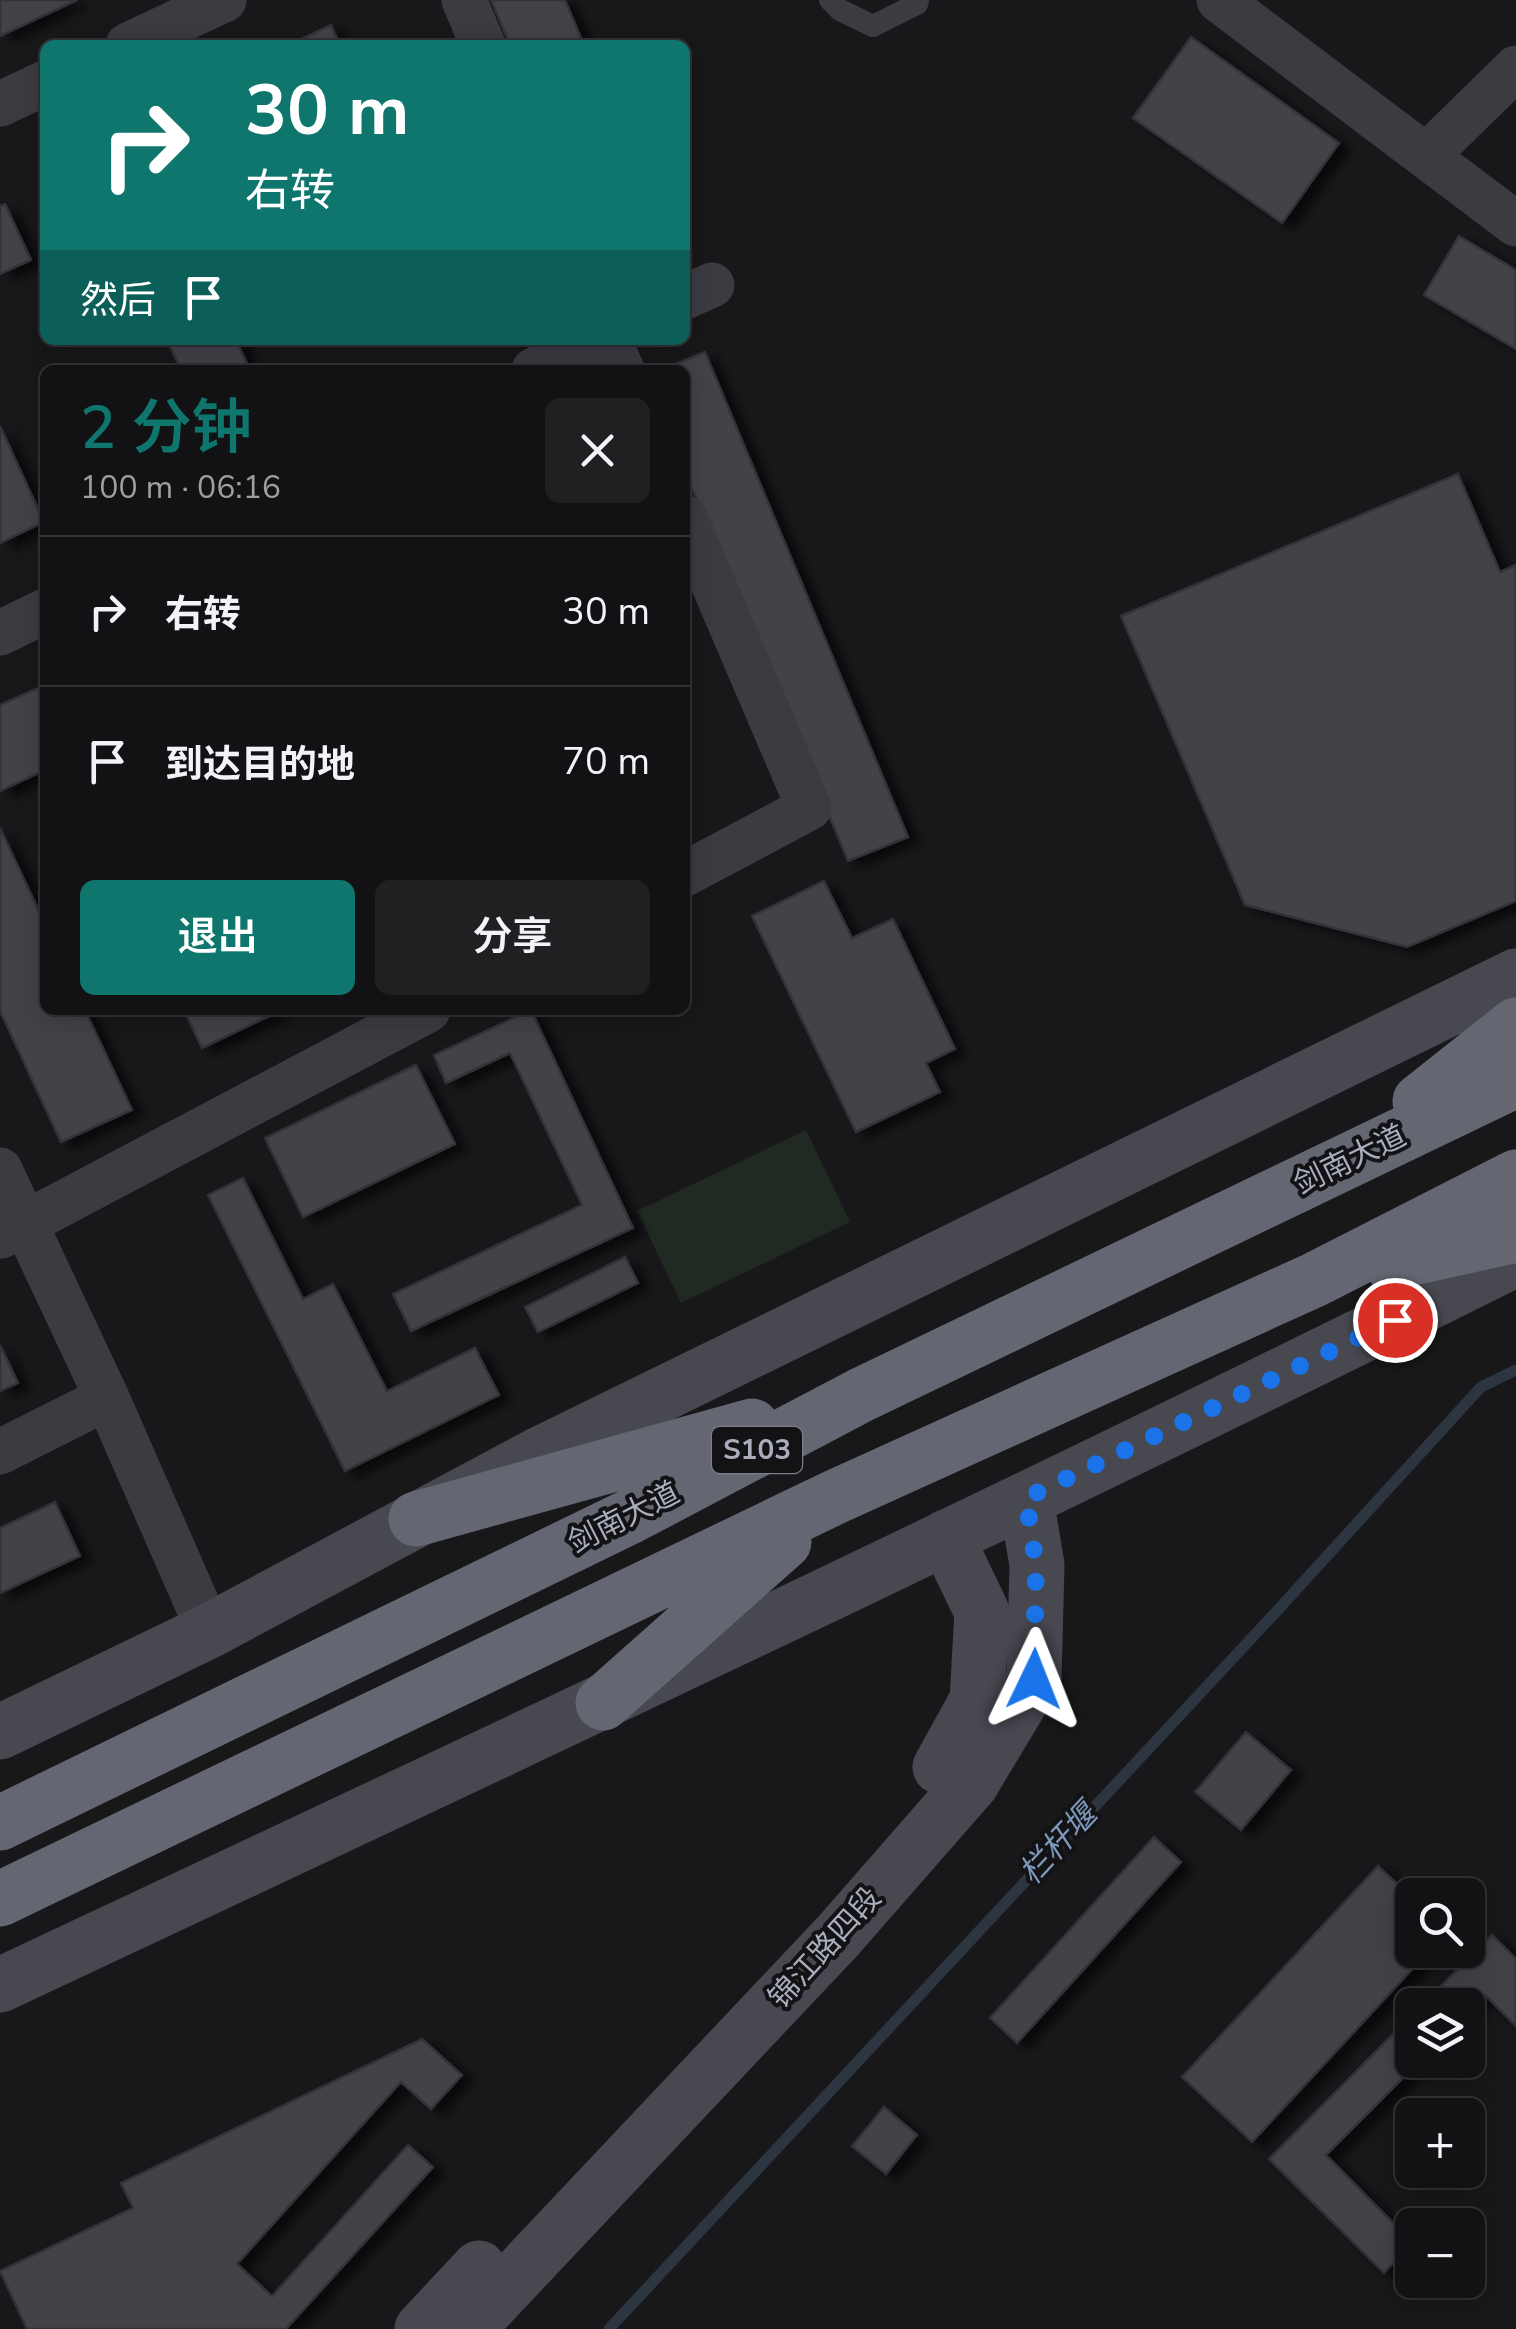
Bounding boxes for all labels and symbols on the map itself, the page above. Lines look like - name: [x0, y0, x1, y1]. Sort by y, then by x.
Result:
- street label: 剑南大道: [1287, 1115, 1413, 1205]
- pin: [1353, 1278, 1438, 1363]
- road number: S103: [712, 1427, 802, 1473]
- street label: 剑南大道: [561, 1472, 687, 1564]
- position arrow: [982, 1627, 1086, 1731]
- water label: 栏杆堰: [1010, 1791, 1110, 1894]
- street label: 锦江路四段: [760, 1879, 890, 2017]

